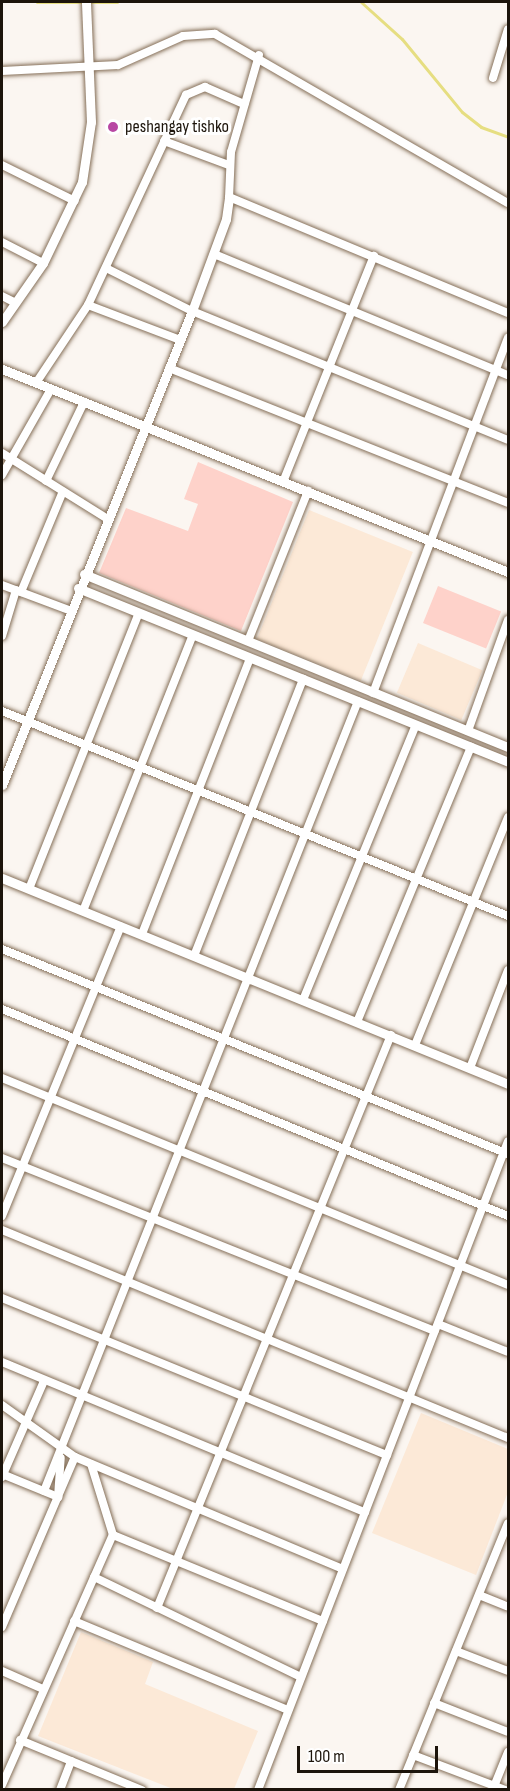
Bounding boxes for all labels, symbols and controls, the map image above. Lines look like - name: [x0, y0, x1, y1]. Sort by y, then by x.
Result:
- place label: peshangay tishko: [125, 116, 229, 138]
- marker: peshangay tishko: [106, 120, 120, 134]
- scale bar: [300, 1734, 441, 1772]
- text: 100 m: [308, 1746, 345, 1767]

